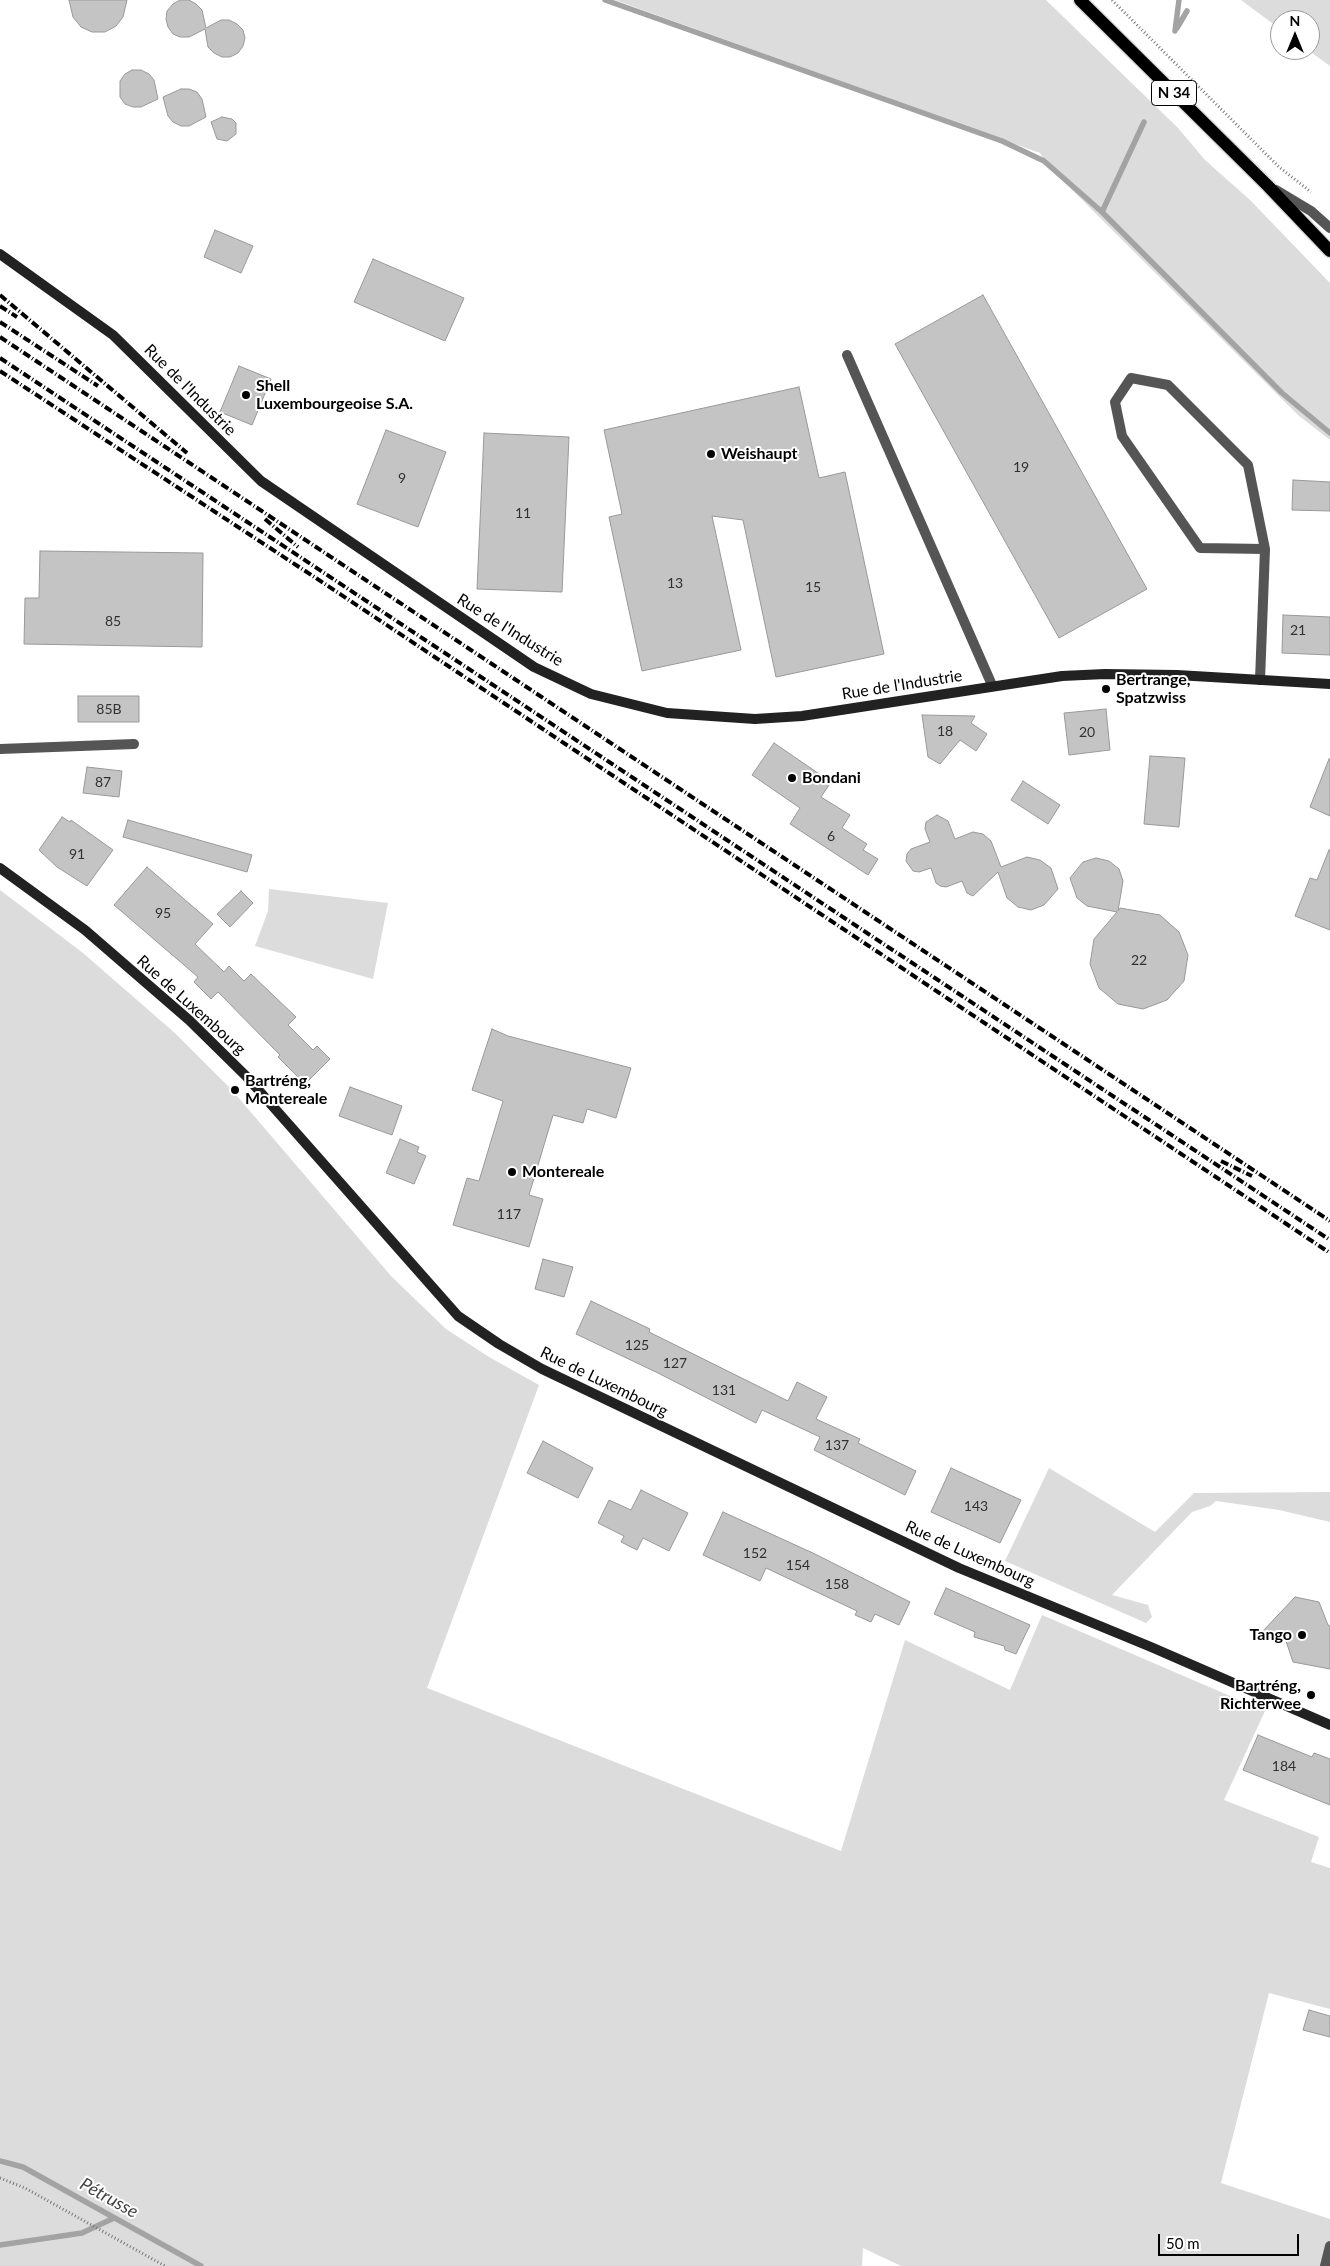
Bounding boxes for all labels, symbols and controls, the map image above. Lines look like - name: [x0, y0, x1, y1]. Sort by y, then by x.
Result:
- north arrow: [1270, 10, 1320, 60]
- text: N: [1290, 12, 1300, 29]
- road number: N 34: [1152, 80, 1196, 106]
- street label: Rue de l'Industrie: [140, 340, 240, 440]
- place label: Shell Luxembourgeoise S.A.: [256, 376, 413, 414]
- marker: Shell Luxembourgeoise S.A.: [240, 389, 252, 401]
- place label: Weishaupt: [721, 444, 798, 464]
- marker: Weishaupt: [705, 448, 717, 460]
- house number: 19: [1013, 459, 1029, 475]
- house number: 9: [398, 470, 406, 486]
- house number: 11: [515, 505, 531, 521]
- house number: 13: [667, 575, 683, 591]
- house number: 15: [805, 579, 821, 595]
- street label: Rue de l'Industrie: [453, 590, 567, 670]
- house number: 85: [105, 613, 121, 629]
- house number: 21: [1290, 622, 1306, 638]
- street label: Rue de l'Industrie: [840, 666, 964, 704]
- place label: Bertrange, Spatzwiss: [1116, 670, 1190, 708]
- marker: Bertrange, Spatzwiss: [1100, 683, 1112, 695]
- house number: 85B: [96, 701, 122, 717]
- house number: 18: [937, 723, 953, 739]
- house number: 20: [1079, 724, 1095, 740]
- place label: Bondani: [802, 768, 861, 788]
- marker: Bondani: [786, 772, 798, 784]
- house number: 87: [95, 774, 111, 790]
- house number: 6: [827, 828, 835, 844]
- house number: 91: [69, 846, 85, 862]
- house number: 95: [155, 905, 171, 921]
- street label: Rue de Luxembourg: [133, 951, 249, 1059]
- house number: 22: [1131, 952, 1147, 968]
- place label: Bartréng, Montereale: [245, 1071, 327, 1109]
- marker: Bartréng, Montereale: [229, 1084, 241, 1096]
- place label: Montereale: [522, 1162, 604, 1182]
- marker: Montereale: [506, 1166, 518, 1178]
- house number: 117: [497, 1206, 521, 1222]
- house number: 125: [625, 1337, 649, 1353]
- street label: Rue de Luxembourg: [537, 1343, 671, 1421]
- house number: 127: [663, 1355, 687, 1371]
- house number: 131: [712, 1382, 736, 1398]
- house number: 137: [825, 1437, 849, 1453]
- house number: 143: [964, 1498, 988, 1514]
- street label: Rue de Luxembourg: [902, 1517, 1038, 1591]
- house number: 152: [743, 1545, 767, 1561]
- house number: 154: [786, 1557, 810, 1573]
- house number: 158: [825, 1576, 849, 1592]
- place label: Tango: [1250, 1625, 1292, 1645]
- marker: Tango: [1296, 1629, 1308, 1641]
- place label: Bartréng, Richterwee: [1220, 1676, 1301, 1714]
- marker: Bartréng, Richterwee: [1305, 1689, 1317, 1701]
- house number: 184: [1272, 1758, 1296, 1774]
- water label: Pétrusse: [76, 2173, 142, 2223]
- scale bar: [1160, 2224, 1301, 2256]
- text: 50 m: [1166, 2234, 1200, 2252]

